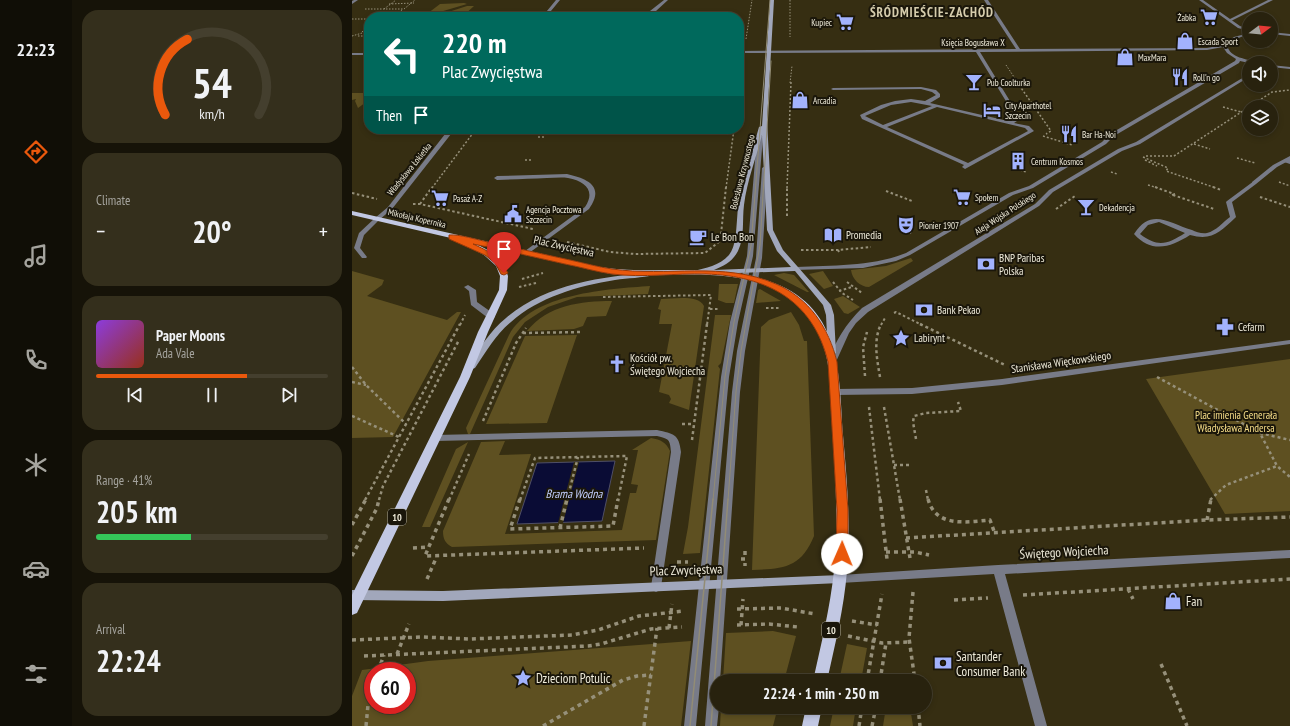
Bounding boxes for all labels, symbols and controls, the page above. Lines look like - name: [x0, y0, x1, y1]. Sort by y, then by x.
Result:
- district label: ŚRÓDMIEŚCIE-ZACHÓD: [870, 4, 994, 21]
- supermarket icon: Żabka: [1199, 7, 1219, 27]
- supermarket icon: Kupiec: [835, 12, 855, 32]
- place label: Żabka: [1178, 12, 1196, 23]
- north arrow: [1242, 12, 1278, 48]
- map controls: [1242, 12, 1278, 136]
- place label: Kupiec: [811, 17, 833, 28]
- text: 220 m: [442, 24, 506, 61]
- icon: left: [376, 28, 428, 80]
- shop icon: Escada Sport: [1175, 31, 1195, 51]
- place label: Escada Sport: [1198, 36, 1238, 47]
- street label: Księcia Bogusława X: [941, 37, 1005, 48]
- text: 22:23: [17, 38, 55, 61]
- shop icon: MaxMara: [1115, 47, 1135, 67]
- place label: MaxMara: [1138, 52, 1167, 63]
- text: 54: [192, 55, 232, 108]
- button: sound: [1242, 56, 1278, 92]
- text: Plac Zwycięstwa: [442, 60, 543, 83]
- restaurant icon: Roll'n go: [1170, 67, 1190, 87]
- bar icon: Pub Coolturka: [964, 72, 984, 92]
- place label: Roll'n go: [1193, 72, 1220, 83]
- place label: Pub Coolturka: [987, 77, 1031, 88]
- shop icon: Arcadia: [790, 90, 810, 110]
- place label: Arcadia: [813, 95, 836, 106]
- hotel icon: City Aparthotel Szczecin: [982, 100, 1002, 120]
- place label: City Aparthotel Szczecin: [1005, 100, 1052, 121]
- button: layers: [1242, 100, 1278, 136]
- text: km/h: [199, 103, 225, 122]
- icon: arrive: [410, 104, 432, 126]
- text: Then: [376, 106, 402, 125]
- restaurant icon: Bar Ha-Noi: [1059, 124, 1079, 144]
- place label: Bar Ha-Noi: [1082, 129, 1116, 140]
- street label: Bolesława Krzywoustego: [727, 133, 757, 211]
- icon: directions: [22, 138, 50, 166]
- street label: Władysława Łokietka: [384, 140, 434, 198]
- building icon: Centrum Kosmos: [1008, 151, 1028, 171]
- place label: Centrum Kosmos: [1031, 156, 1083, 167]
- supermarket icon: Społem: [952, 187, 972, 207]
- supermarket icon: Pasaż A-Z: [430, 188, 450, 208]
- street label: Aleja Wojska Polskiego: [972, 189, 1038, 238]
- text: Climate: [96, 192, 130, 209]
- place label: Społem: [975, 192, 998, 203]
- place label: Pasaż A-Z: [453, 193, 482, 204]
- bar icon: Dekadencja: [1076, 197, 1096, 217]
- place label: Dekadencja: [1099, 202, 1135, 214]
- public building icon: Agencja Pocztowa Szczecin: [503, 204, 523, 224]
- place label: Agencja Pocztowa Szczecin: [526, 204, 582, 225]
- street label: Mikołaja Kopernika: [387, 206, 447, 231]
- text: 20°: [192, 212, 232, 251]
- theatre icon: Pionier 1907: [896, 215, 916, 235]
- text: −: [96, 217, 105, 245]
- text: +: [319, 217, 328, 245]
- place label: Pionier 1907: [919, 220, 959, 231]
- library icon: Promedia: [823, 225, 843, 245]
- cafe icon: Le Bon Bon: [688, 227, 708, 247]
- place label: Promedia: [846, 228, 882, 242]
- place label: Le Bon Bon: [711, 230, 754, 244]
- pin: [487, 232, 521, 273]
- street label: Plac Zwycięstwa: [532, 232, 596, 260]
- icon: arrive: [493, 238, 515, 260]
- icon: music: [22, 242, 50, 270]
- place label: BNP Paribas Polska: [999, 251, 1045, 278]
- bank icon: BNP Paribas Polska: [976, 254, 996, 274]
- bank icon: Bank Pekao: [914, 300, 934, 320]
- place label: Bank Pekao: [937, 303, 981, 317]
- pharmacy icon: Cefarm: [1215, 317, 1235, 337]
- place label: Cefarm: [1238, 320, 1265, 334]
- text: Paper Moons: [156, 326, 225, 345]
- place icon: Labirynt: [891, 328, 911, 348]
- place label: Labirynt: [914, 331, 945, 345]
- text: Ada Vale: [156, 345, 195, 362]
- icon: phone: [22, 346, 50, 374]
- street label: Stanisława Więckowskiego: [1010, 348, 1112, 376]
- place label: Kościół pw. Świętego Wojciecha: [630, 351, 705, 378]
- church icon: Kościół pw. Świętego Wojciecha: [607, 354, 627, 374]
- icon: previous: [124, 384, 146, 406]
- icon: pause: [201, 384, 223, 406]
- icon: next: [278, 384, 300, 406]
- park label: Plac imienia Generała Władysława Andersa: [1195, 408, 1277, 435]
- icon: climate: [22, 451, 50, 479]
- text: Range · 41%: [96, 472, 152, 489]
- water label: Brama Wodna: [546, 486, 604, 501]
- text: 205 km: [96, 492, 177, 531]
- road number: 10: [388, 509, 406, 525]
- position arrow: [821, 533, 863, 575]
- street label: Świętego Wojciecha: [1019, 541, 1109, 563]
- icon: car: [22, 555, 50, 583]
- street label: Plac Zwycięstwa: [649, 560, 723, 580]
- shop icon: Fan: [1163, 591, 1183, 611]
- place label: Fan: [1186, 593, 1203, 610]
- text: Arrival: [96, 621, 125, 638]
- road number: 10: [822, 622, 840, 638]
- text: 22:24: [96, 641, 161, 680]
- place label: Santander Consumer Bank: [956, 648, 1025, 680]
- bank icon: Santander Consumer Bank: [933, 653, 953, 673]
- icon: filters: [22, 660, 50, 688]
- speed limit sign: 60: [364, 662, 416, 714]
- place icon: Dzieciom Potulic: [513, 668, 533, 688]
- place label: Dzieciom Potulic: [536, 670, 611, 687]
- text: 22:24 · 1 min · 250 m: [763, 684, 879, 703]

